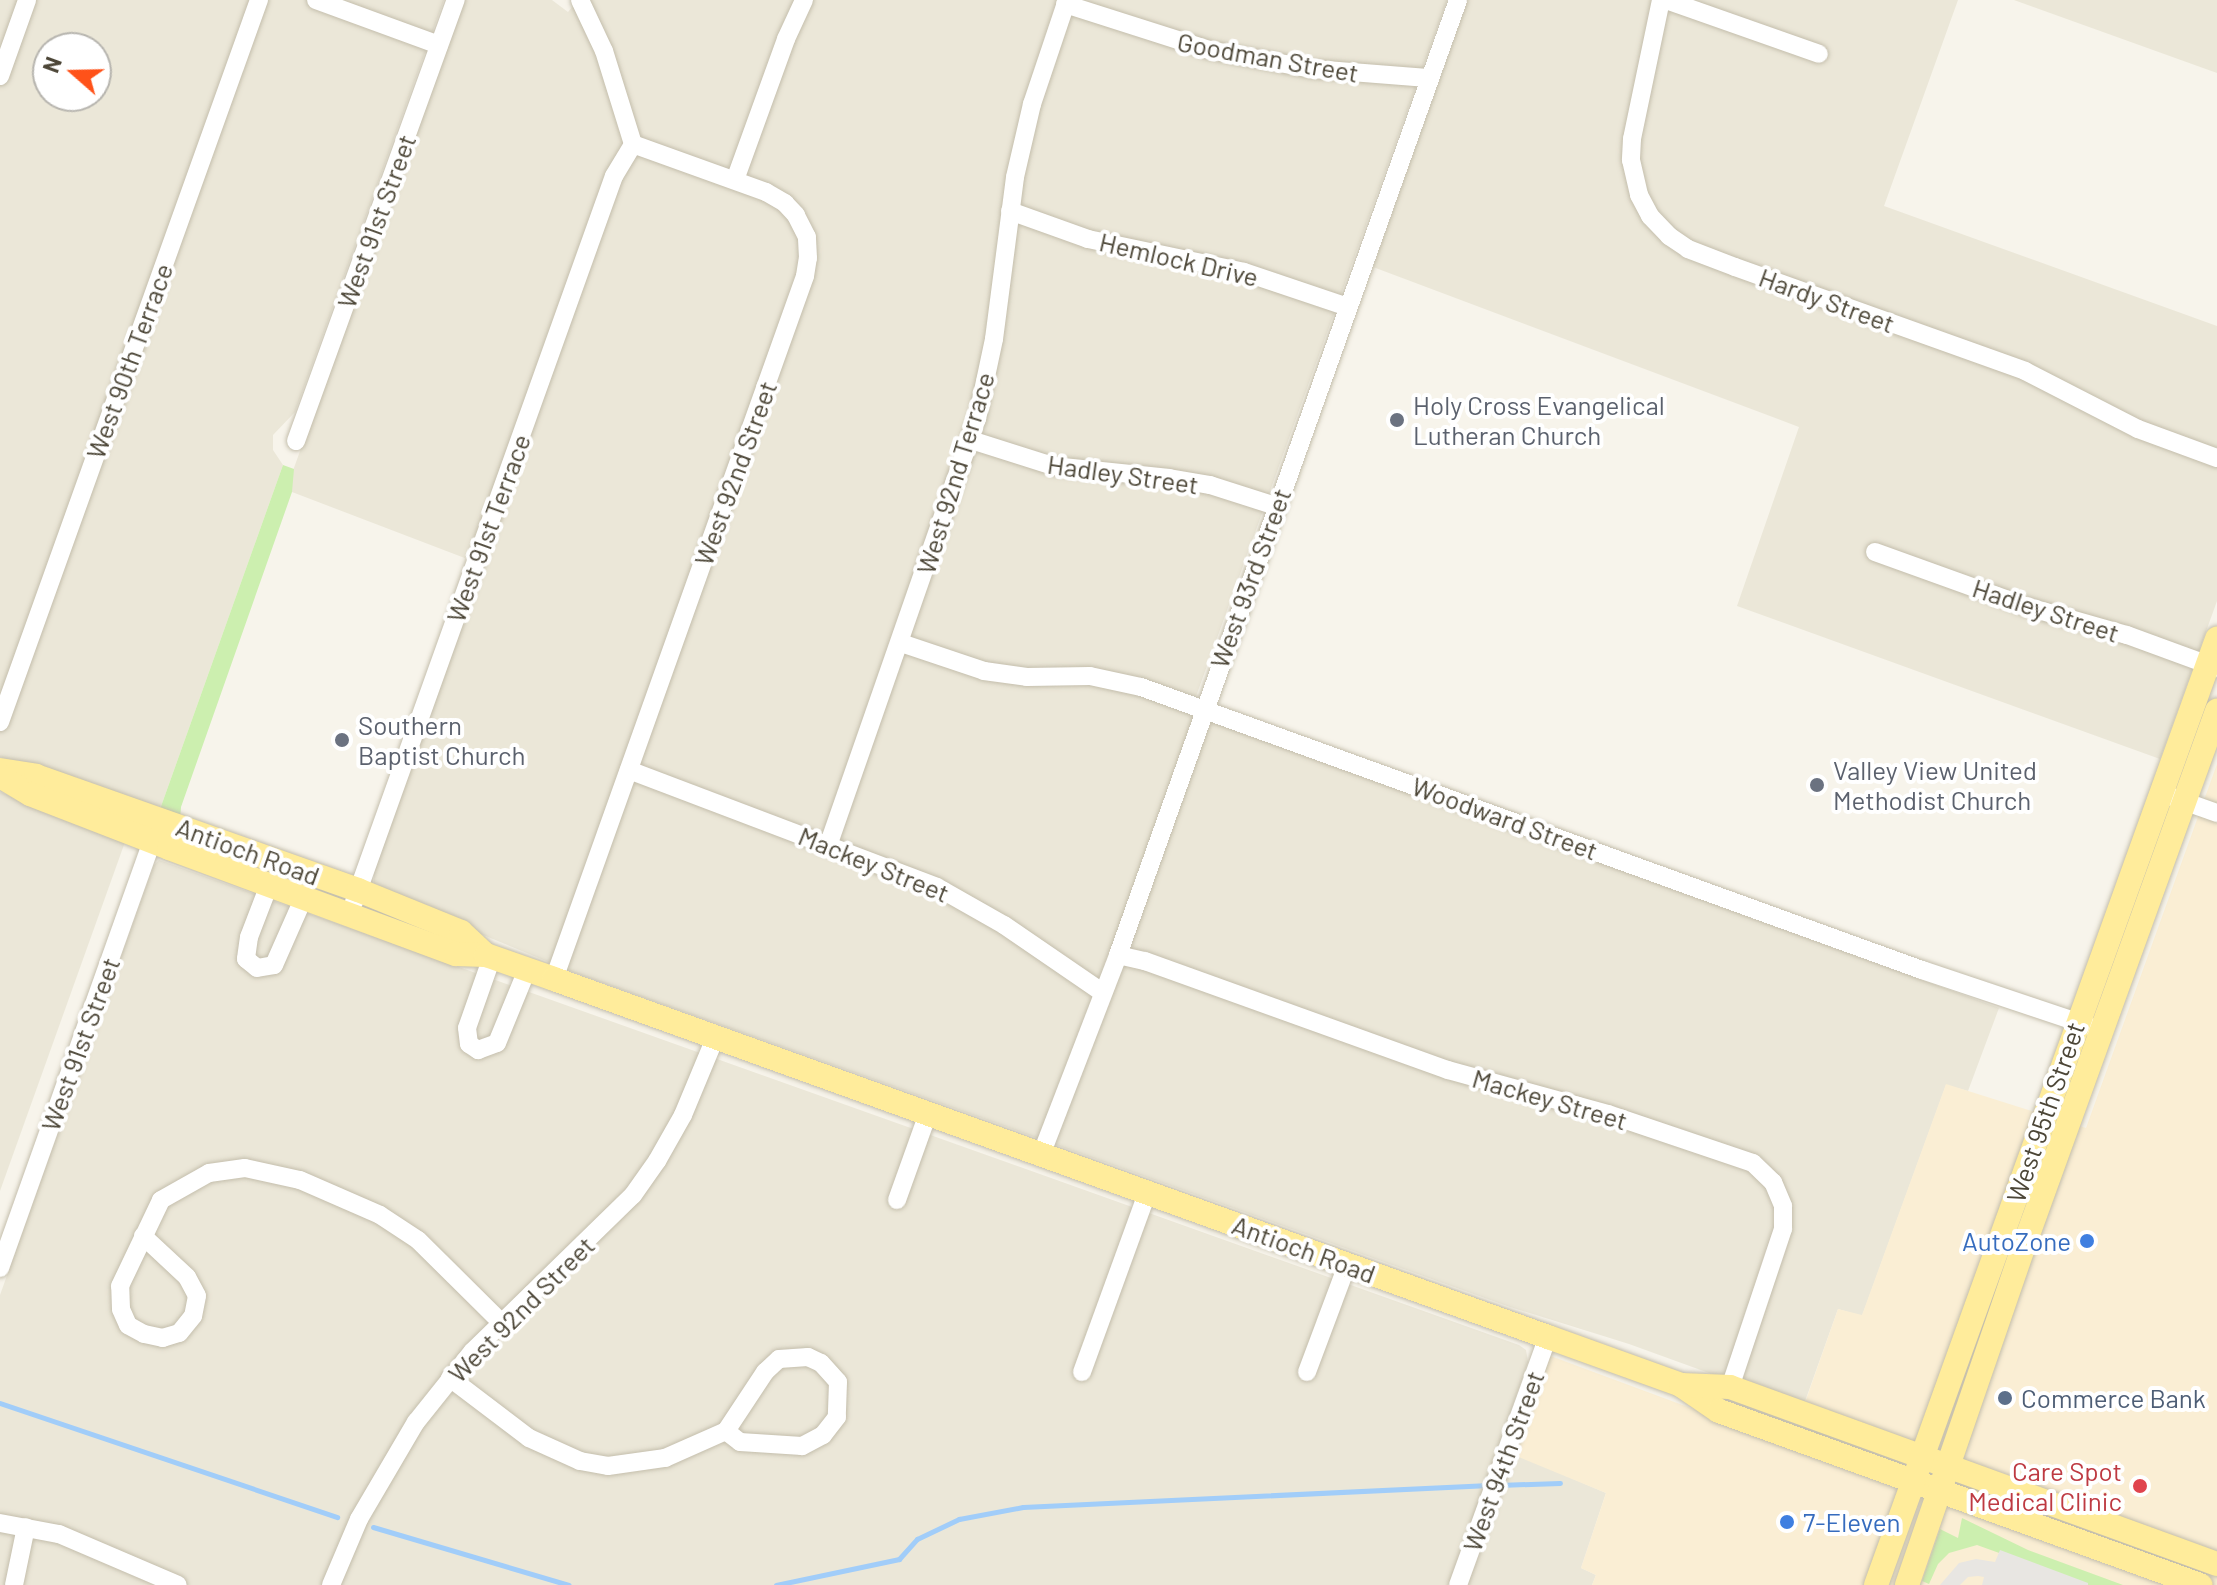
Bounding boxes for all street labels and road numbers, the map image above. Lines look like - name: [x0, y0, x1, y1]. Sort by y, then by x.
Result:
- street label: Goodman Street: [1175, 26, 1361, 88]
- street label: West 91st Street: [330, 130, 422, 312]
- street label: Hemlock Drive: [1096, 226, 1262, 292]
- street label: West 90th Terrace: [79, 259, 179, 463]
- street label: Hardy Street: [1755, 261, 1899, 339]
- street label: West 92nd Terrace: [909, 368, 1001, 578]
- street label: West 92nd Street: [687, 377, 783, 569]
- street label: West 91st Terrace: [440, 430, 536, 626]
- street label: Hadley Street: [1045, 448, 1201, 500]
- street label: West 93rd Street: [1203, 484, 1297, 672]
- street label: Hadley Street: [1969, 572, 2123, 648]
- street label: Woodward Street: [1408, 770, 1602, 866]
- street label: Antioch Road: [172, 811, 324, 891]
- street label: Mackey Street: [794, 820, 954, 908]
- street label: West 91st Street: [34, 953, 126, 1135]
- street label: West 95th Street: [2000, 1018, 2090, 1206]
- street label: Mackey Street: [1469, 1062, 1631, 1136]
- street label: Antioch Road: [1228, 1209, 1380, 1289]
- street label: West 92nd Street: [441, 1229, 601, 1389]
- street label: West 94th Street: [1456, 1366, 1550, 1556]

